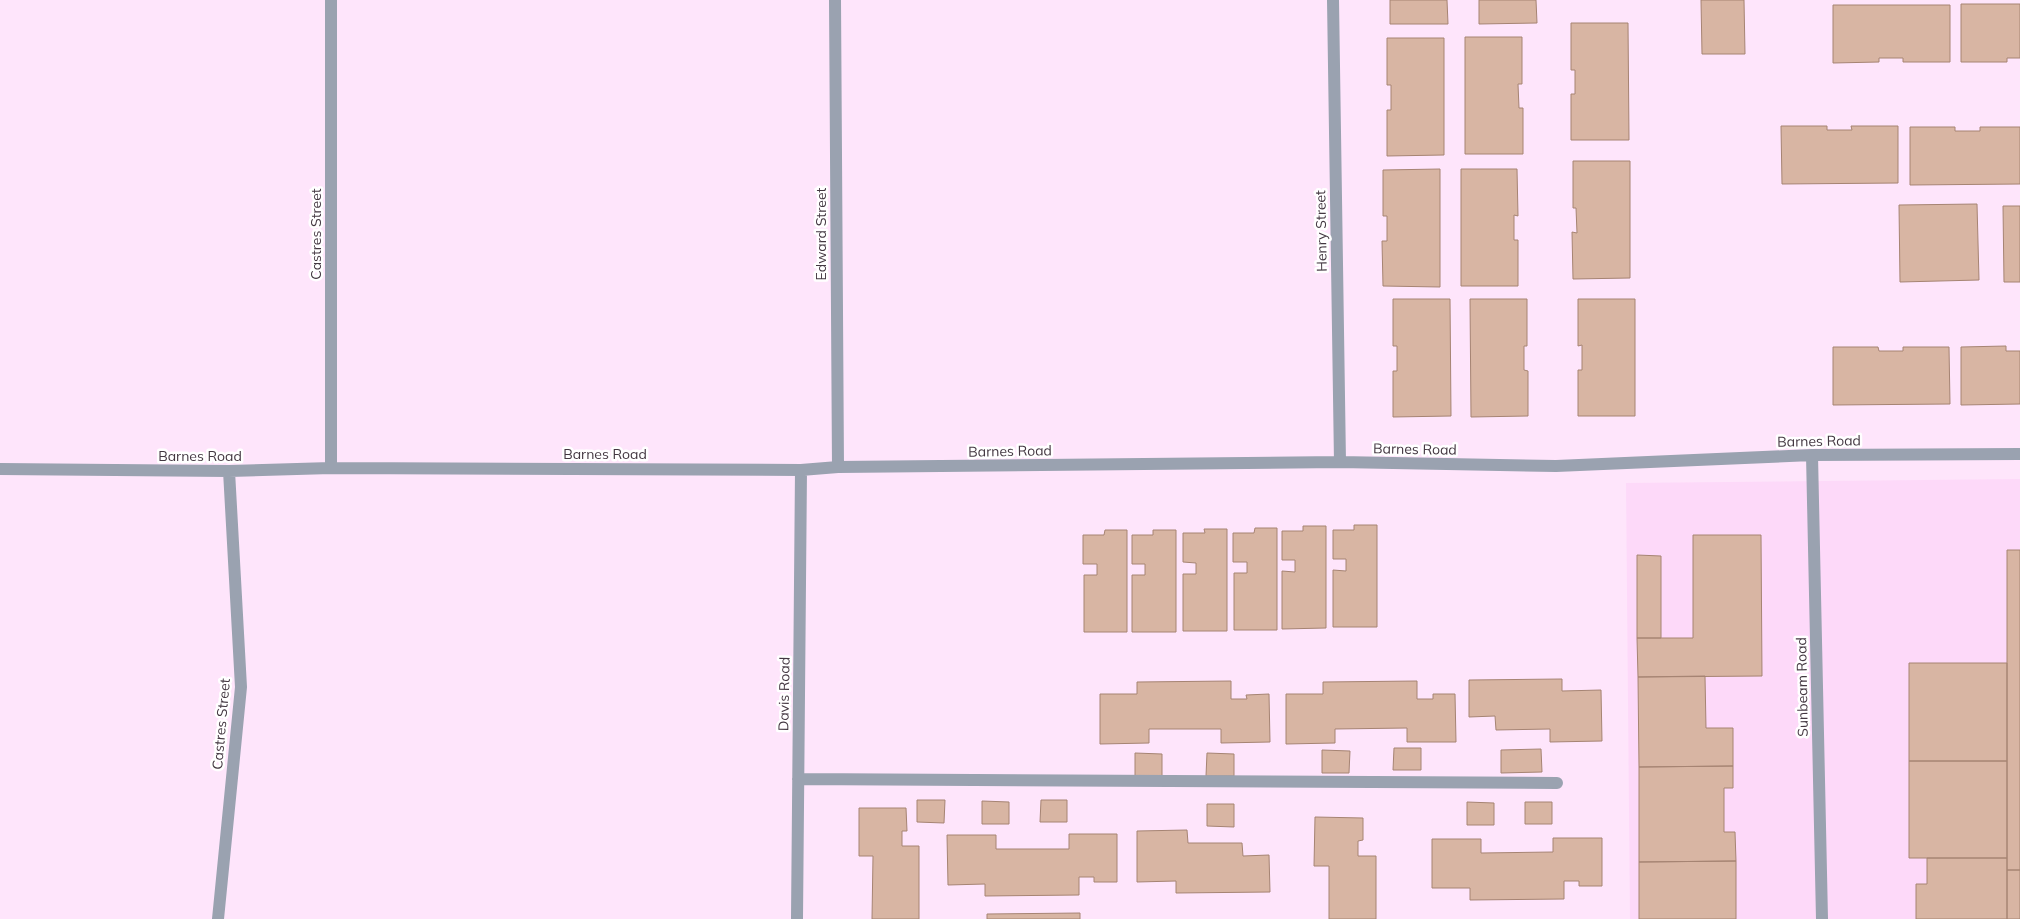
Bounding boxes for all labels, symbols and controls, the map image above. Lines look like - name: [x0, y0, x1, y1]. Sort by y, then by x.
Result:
- street label: Castres Street: [307, 188, 325, 280]
- street label: Edward Street: [812, 188, 830, 280]
- street label: Henry Street: [1311, 190, 1331, 272]
- street label: Barnes Road: [1777, 431, 1861, 451]
- street label: Barnes Road: [1373, 439, 1457, 459]
- street label: Barnes Road: [968, 441, 1052, 461]
- street label: Barnes Road: [563, 445, 647, 463]
- street label: Barnes Road: [158, 447, 242, 465]
- street label: Sunbeam Road: [1792, 637, 1812, 737]
- street label: Davis Road: [774, 657, 794, 731]
- street label: Castres Street: [208, 678, 234, 770]

